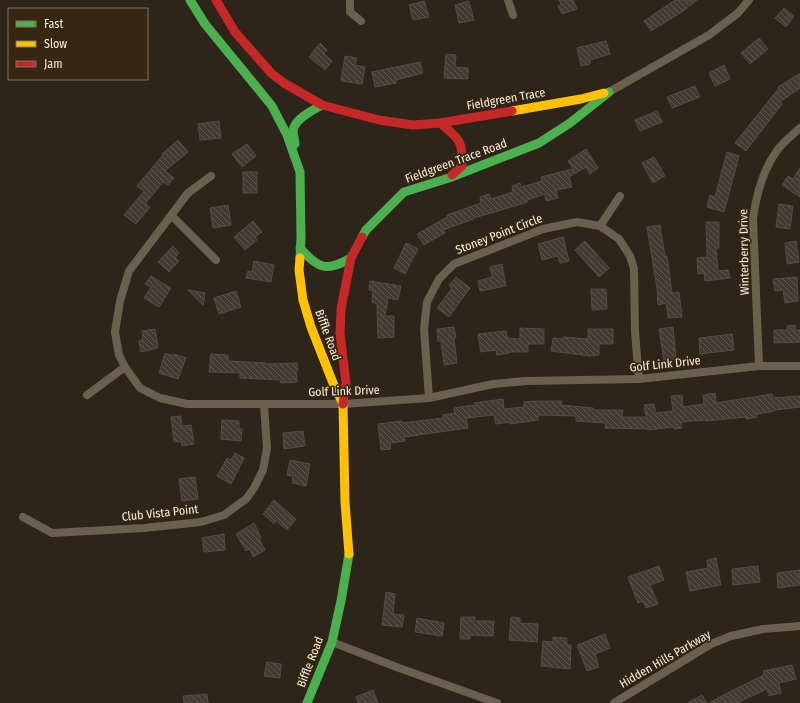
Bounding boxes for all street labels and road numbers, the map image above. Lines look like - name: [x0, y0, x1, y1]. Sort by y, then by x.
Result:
- street label: Fieldgreen Trace: [466, 85, 546, 113]
- street label: Fieldgreen Trace Road: [403, 136, 509, 186]
- street label: Winterberry Drive: [736, 209, 752, 295]
- street label: Stoney Point Circle: [454, 211, 544, 257]
- street label: Biffle Road: [312, 308, 344, 362]
- street label: Golf Link Drive: [629, 353, 701, 375]
- street label: Golf Link Drive: [308, 383, 380, 399]
- street label: Club Vista Point: [121, 502, 199, 524]
- street label: Hidden Hills Parkway: [617, 627, 714, 691]
- street label: Biffle Road: [294, 635, 326, 689]

